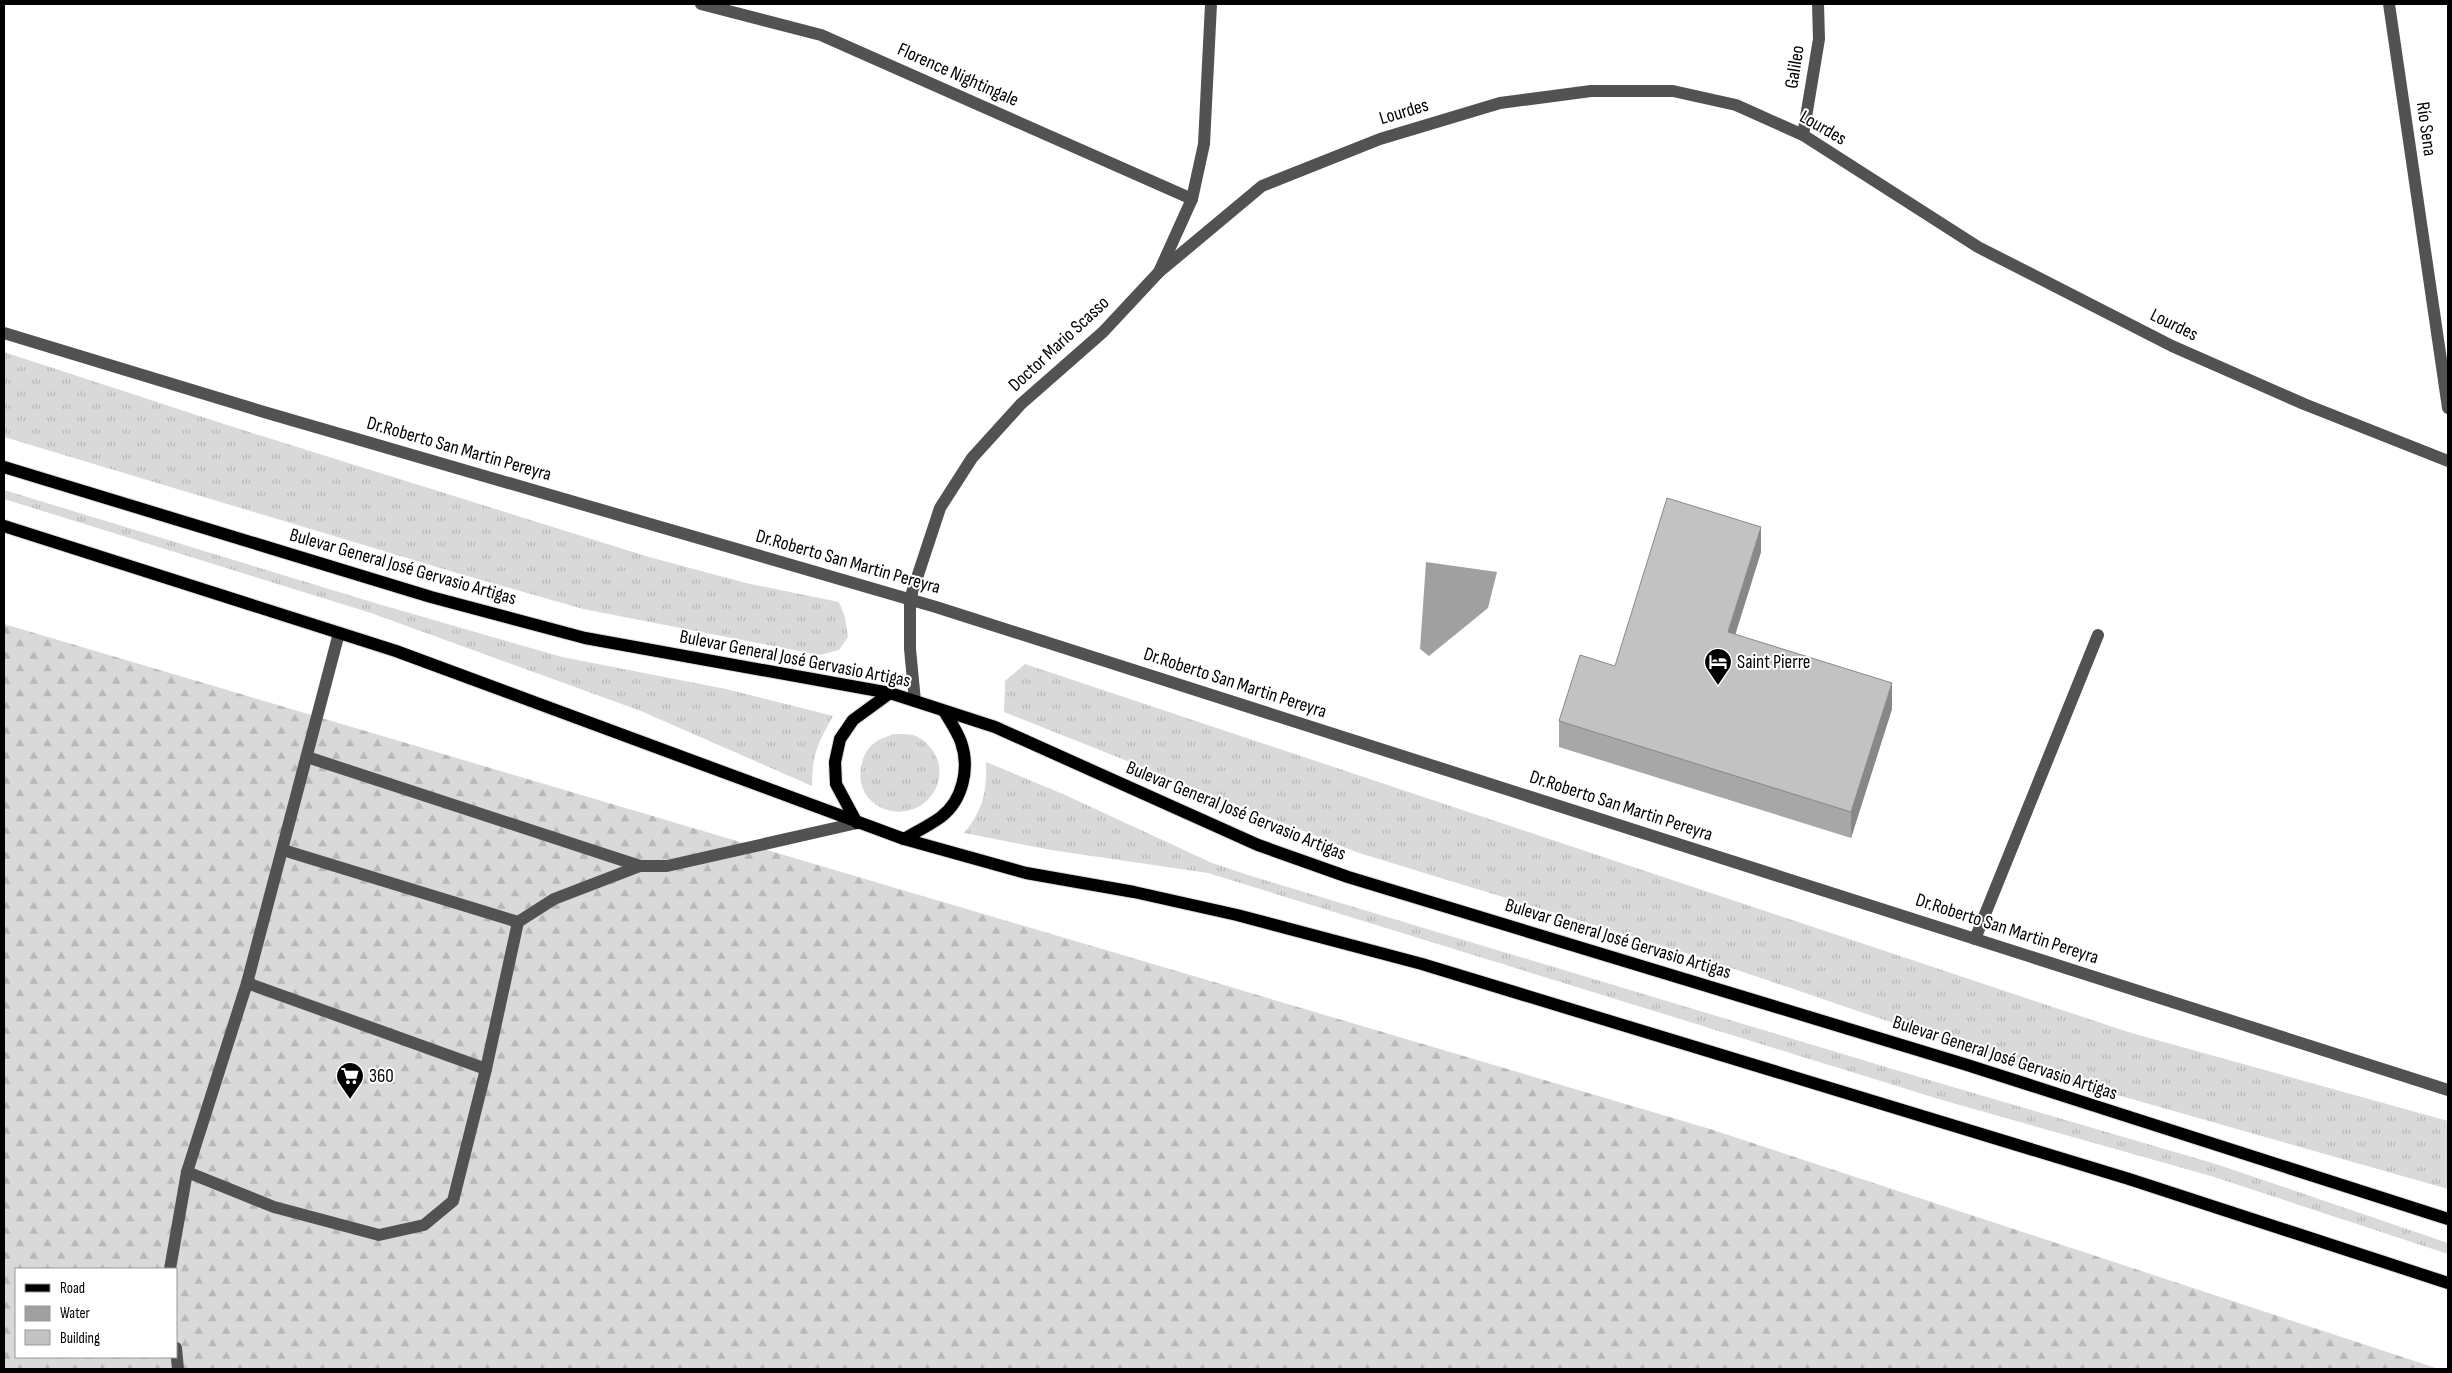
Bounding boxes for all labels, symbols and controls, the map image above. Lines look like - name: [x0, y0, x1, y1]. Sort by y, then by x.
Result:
- street label: Florence Nightingale: [894, 38, 1022, 112]
- street label: Galileo: [1780, 44, 1810, 90]
- street label: Lourdes: [1377, 94, 1432, 130]
- street label: Río Sena: [2411, 100, 2441, 158]
- street label: Lourdes: [1796, 105, 1851, 151]
- street label: Doctor Mario Scasso: [1004, 291, 1114, 397]
- street label: Lourdes: [2146, 304, 2202, 346]
- street label: Dr.Roberto San Martin Pereyra: [364, 412, 554, 486]
- street label: Bulevar General José Gervasio Artigas: [287, 524, 519, 610]
- street label: Dr.Roberto San Martin Pereyra: [753, 525, 943, 599]
- street label: Bulevar General José Gervasio Artigas: [678, 625, 913, 693]
- street label: Dr.Roberto San Martin Pereyra: [1141, 643, 1329, 723]
- hotel icon: Saint Pierre: [1703, 647, 1733, 686]
- place label: Saint Pierre: [1737, 651, 1811, 674]
- street label: Bulevar General José Gervasio Artigas: [1123, 756, 1349, 866]
- street label: Dr.Roberto San Martin Pereyra: [1527, 766, 1715, 846]
- street label: Dr.Roberto San Martin Pereyra: [1913, 889, 2101, 969]
- street label: Bulevar General José Gervasio Artigas: [1502, 894, 1734, 984]
- street label: Bulevar General José Gervasio Artigas: [1890, 1011, 2120, 1105]
- supermarket icon: 360: [335, 1061, 365, 1100]
- place label: 360: [369, 1065, 394, 1088]
- legend: [15, 1268, 178, 1358]
- text: Road: [60, 1279, 85, 1298]
- text: Water: [60, 1304, 91, 1323]
- text: Building: [60, 1329, 100, 1348]

